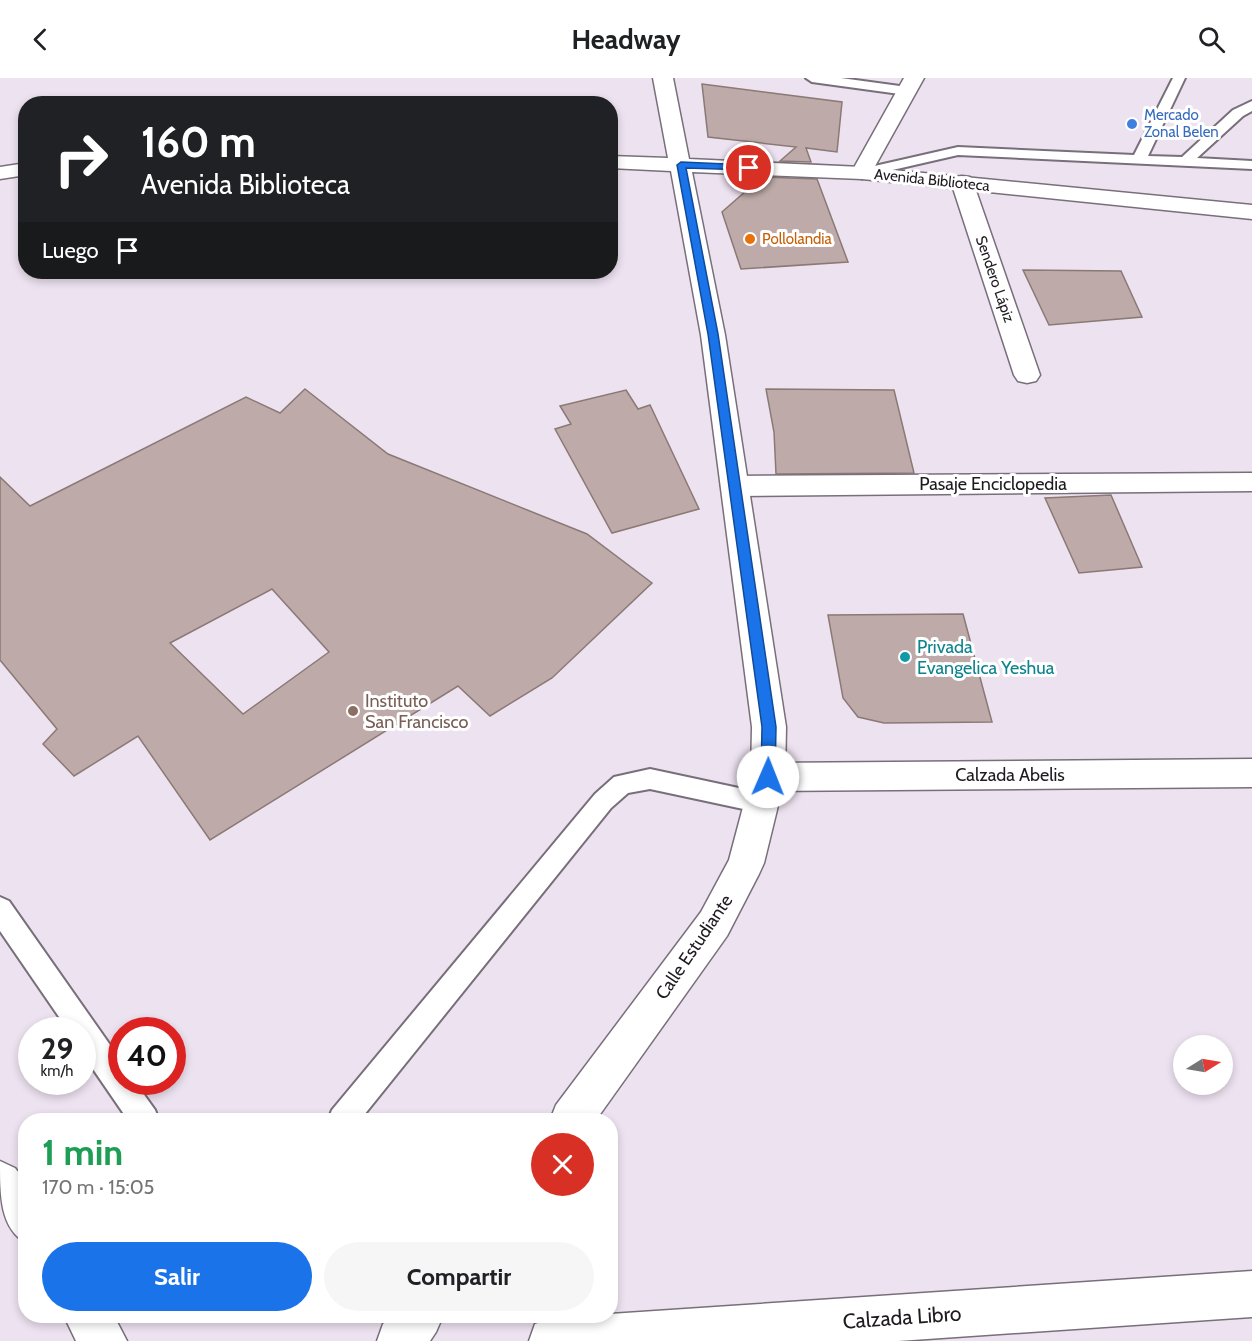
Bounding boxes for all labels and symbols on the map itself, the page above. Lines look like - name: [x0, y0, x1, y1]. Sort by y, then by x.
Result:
- place label: Mercado Zonal Belen: [1144, 106, 1219, 141]
- marker: Mercado Zonal Belen: [1125, 117, 1139, 131]
- pin: [723, 142, 774, 193]
- street label: Avenida Biblioteca: [873, 165, 991, 195]
- place label: Pollolandia: [762, 230, 833, 248]
- marker: Pollolandia: [743, 232, 757, 246]
- street label: Sendero Lápiz: [972, 233, 1018, 325]
- street label: Pasaje Enciclopedia: [919, 473, 1067, 495]
- place label: Privada Evangelica Yeshua: [917, 636, 1055, 679]
- marker: Privada Evangelica Yeshua: [898, 650, 912, 664]
- place label: Instituto San Francisco: [365, 690, 469, 733]
- marker: Instituto San Francisco: [346, 704, 360, 718]
- position arrow: [736, 745, 800, 809]
- street label: Calzada Abelis: [955, 764, 1065, 786]
- street label: Calle Estudiante: [651, 890, 737, 1004]
- speed limit sign: 40: [108, 1017, 186, 1095]
- north arrow: [1173, 1035, 1233, 1095]
- street label: Calzada Libro: [842, 1300, 962, 1334]

